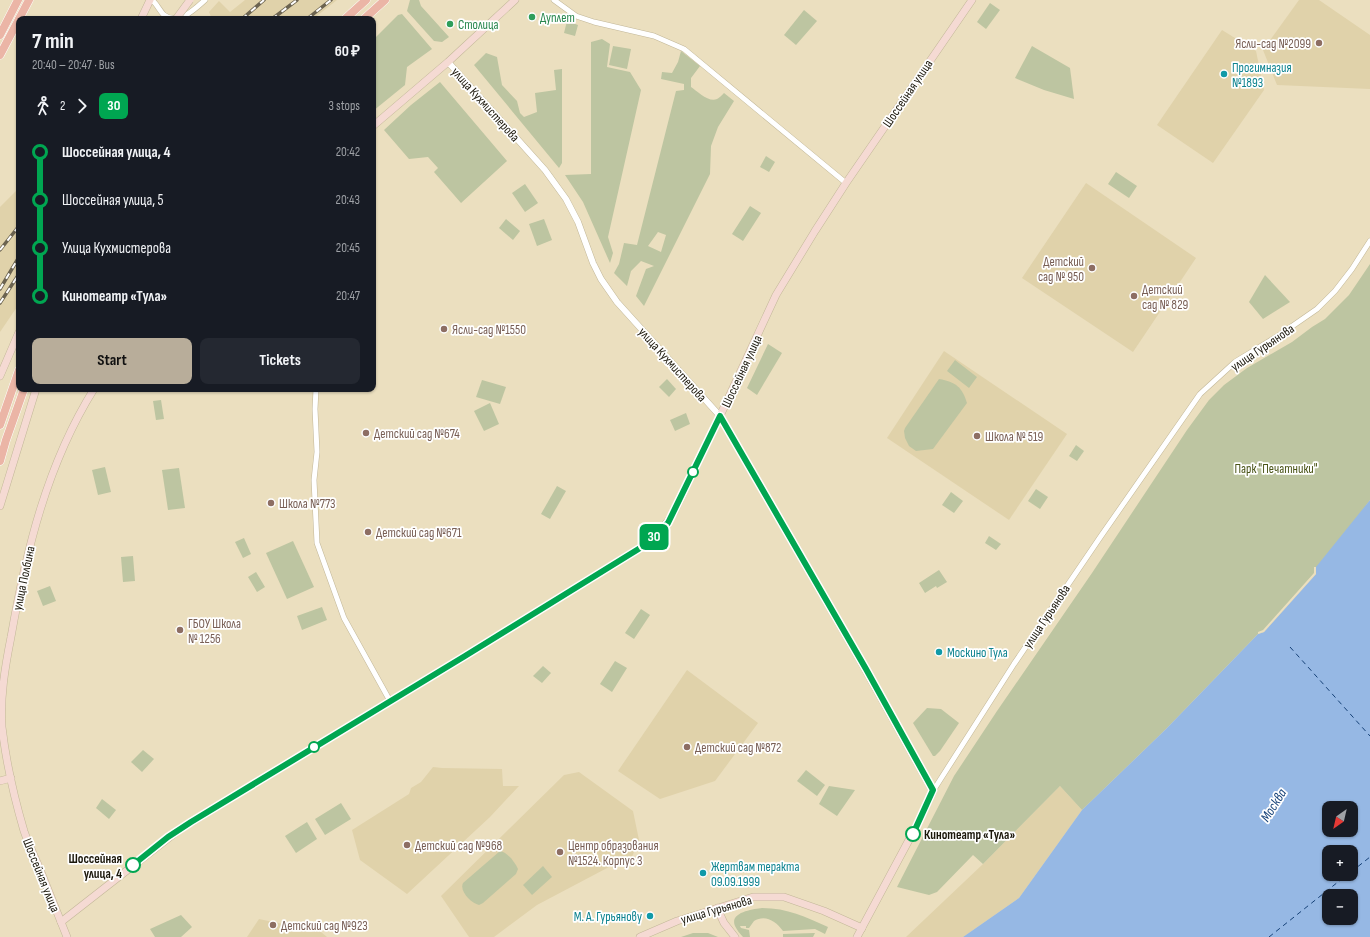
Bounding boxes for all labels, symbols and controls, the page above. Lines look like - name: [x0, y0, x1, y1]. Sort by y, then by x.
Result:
- place label: Дуплет: [540, 10, 575, 26]
- marker: Дуплет: [527, 12, 537, 22]
- place label: Столица: [458, 17, 498, 33]
- marker: Столица: [445, 19, 455, 29]
- text: 7 min: [32, 28, 74, 55]
- place label: Ясли-сад №2099: [1235, 36, 1311, 52]
- marker: Ясли-сад №2099: [1314, 38, 1324, 48]
- text: 60 ₽: [335, 42, 360, 61]
- text: 20:40 – 20:47 · Bus: [32, 57, 115, 73]
- street label: Шоссейная улица: [879, 57, 936, 130]
- place label: Прогимназия №1893: [1232, 60, 1292, 91]
- street label: улица Кухмистерова: [448, 64, 523, 145]
- marker: Прогимназия №1893: [1219, 69, 1229, 79]
- icon: walk: [32, 95, 54, 117]
- icon: forward: [71, 95, 93, 117]
- text: 30: [107, 97, 120, 114]
- text: 2: [60, 98, 65, 114]
- text: 3 stops: [329, 98, 360, 114]
- text: Шоссейная улица, 4: [62, 143, 170, 162]
- text: 20:42: [336, 144, 360, 160]
- text: Шоссейная улица, 5: [62, 191, 164, 210]
- text: 20:43: [336, 192, 360, 208]
- text: Улица Кухмистерова: [62, 239, 171, 258]
- text: 20:45: [336, 240, 360, 256]
- place label: Детский сад № 950: [1038, 254, 1084, 285]
- marker: Детский сад № 950: [1087, 263, 1097, 273]
- place label: Детский сад № 829: [1142, 282, 1189, 313]
- text: Кинотеатр «Тула»: [62, 287, 167, 306]
- text: 20:47: [336, 288, 360, 304]
- marker: Детский сад № 829: [1129, 291, 1139, 301]
- street label: улица Гурьянова: [1228, 321, 1297, 375]
- place label: Ясли-сад №1550: [452, 322, 526, 338]
- marker: Ясли-сад №1550: [439, 324, 449, 334]
- street label: улица Кухмистерова: [635, 324, 710, 405]
- street label: Шоссейная улица: [718, 333, 766, 410]
- button: Start: [32, 338, 192, 384]
- button: Tickets: [200, 338, 360, 384]
- place label: Детский сад №674: [374, 426, 460, 442]
- marker: Детский сад №674: [361, 428, 371, 438]
- place label: Школа № 519: [985, 429, 1043, 445]
- marker: Школа № 519: [972, 431, 982, 441]
- park label: Парк "Печатники": [1234, 461, 1318, 477]
- unlabelled marker: [687, 466, 699, 478]
- place label: Школа №773: [279, 496, 336, 512]
- marker: Школа №773: [266, 498, 276, 508]
- line badge: 30: [636, 524, 672, 550]
- place label: Детский сад №671: [376, 525, 462, 541]
- marker: Детский сад №671: [363, 527, 373, 537]
- text: 30: [648, 528, 660, 545]
- street label: улица Полбина: [9, 545, 39, 612]
- street label: улица Гурьянова: [1020, 582, 1074, 651]
- place label: ГБОУ Школа № 1256: [188, 616, 241, 647]
- marker: ГБОУ Школа № 1256: [175, 625, 185, 635]
- place label: Москино Тула: [947, 645, 1008, 661]
- marker: Москино Тула: [934, 647, 944, 657]
- place label: Детский сад №872: [695, 740, 781, 756]
- unlabelled marker: [308, 741, 320, 753]
- marker: Детский сад №872: [682, 742, 692, 752]
- water label: Москва: [1257, 785, 1290, 825]
- north arrow: [1322, 801, 1358, 837]
- map controls: [1322, 801, 1358, 925]
- marker: Кинотеатр «Тула»: [905, 826, 921, 842]
- place label: Кинотеатр «Тула»: [924, 827, 1015, 843]
- street label: Шоссейная улица: [19, 836, 63, 915]
- place label: Детский сад №968: [415, 838, 503, 854]
- place label: Центр образования №1524. Корпус 3: [568, 838, 659, 869]
- marker: Детский сад №968: [402, 840, 412, 850]
- button: +: [1322, 845, 1358, 881]
- marker: Центр образования №1524. Корпус 3: [555, 847, 565, 857]
- place label: Шоссейная улица, 4: [68, 851, 122, 882]
- marker: Шоссейная улица, 4: [125, 857, 141, 873]
- place label: Жертвам теракта 09.09.1999: [711, 859, 799, 890]
- marker: Жертвам теракта 09.09.1999: [698, 868, 708, 878]
- button: −: [1322, 889, 1358, 925]
- street label: улица Гурьянова: [679, 892, 754, 928]
- place label: М. А. Гурьянову: [574, 909, 642, 925]
- marker: М. А. Гурьянову: [645, 911, 655, 921]
- place label: Детский сад №923: [281, 918, 368, 934]
- marker: Детский сад №923: [268, 920, 278, 930]

